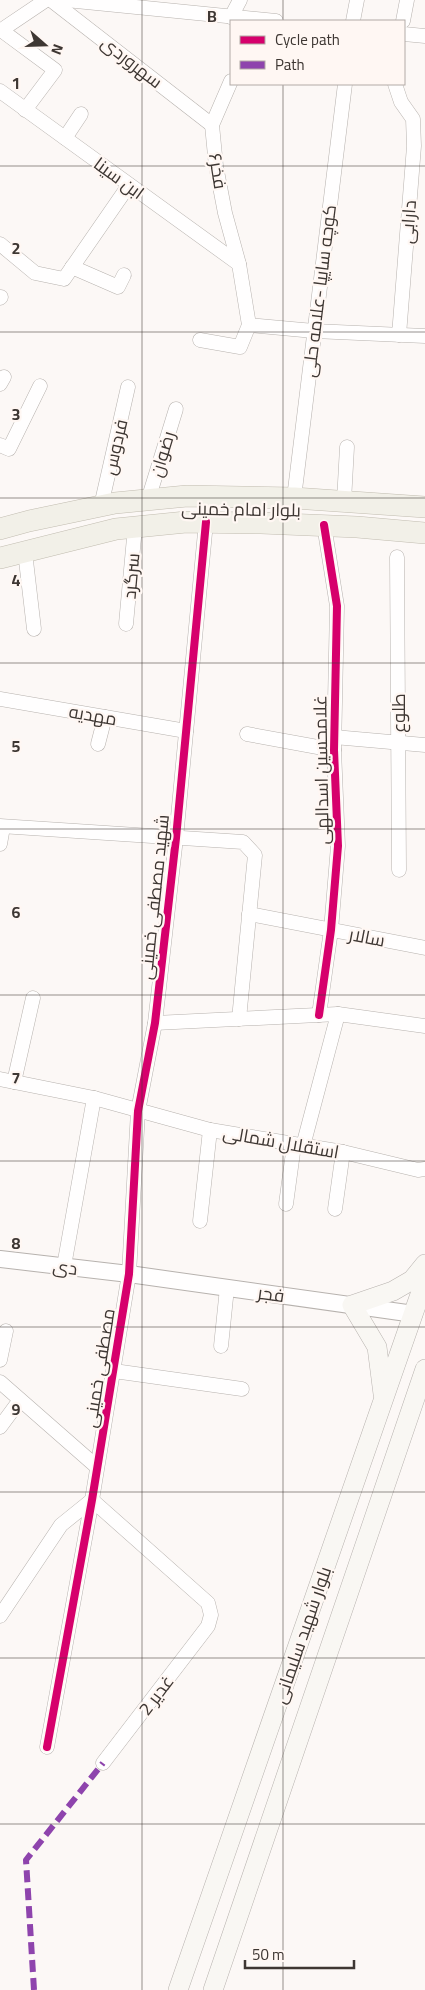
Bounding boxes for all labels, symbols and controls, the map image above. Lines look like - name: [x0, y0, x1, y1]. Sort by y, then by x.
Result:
- text: B: [207, 1, 217, 31]
- north arrow: [20, 20, 70, 70]
- legend: [230, 20, 405, 85]
- text: Cycle path: [275, 25, 340, 54]
- street label: سهروردی: [94, 27, 170, 97]
- text: N: [43, 41, 71, 58]
- text: Path: [275, 50, 305, 79]
- text: 1: [12, 68, 20, 98]
- street label: ابن سینا: [86, 148, 152, 208]
- street label: فخر۶: [199, 151, 237, 191]
- street label: دارابی: [390, 199, 425, 245]
- street label: کوچه سایپا -علامه حلی: [292, 203, 346, 379]
- text: 2: [12, 233, 20, 263]
- text: 3: [12, 399, 21, 429]
- street label: فردوس: [93, 416, 137, 478]
- street label: رضوان: [139, 427, 185, 481]
- street label: بلوار امام خمینی: [181, 491, 301, 527]
- street label: سرگرد: [113, 552, 149, 600]
- text: 4: [12, 565, 21, 595]
- street label: طلوع: [382, 693, 415, 733]
- street label: مهدیه: [66, 695, 120, 735]
- street label: غلامحسین اسدالهی: [303, 695, 339, 845]
- text: 5: [12, 731, 21, 761]
- street label: شهید مصطفی خمینی: [129, 813, 179, 981]
- text: 6: [12, 897, 21, 927]
- street label: سالار: [345, 917, 388, 957]
- text: 7: [12, 1063, 20, 1093]
- street label: استقلال شمالی: [220, 1116, 342, 1168]
- text: 8: [12, 1228, 21, 1258]
- street label: دی: [51, 1249, 79, 1285]
- street label: فجر: [254, 1276, 287, 1312]
- street label: مصطفی خمینی: [73, 1306, 125, 1430]
- text: 9: [12, 1394, 21, 1424]
- street label: بلوار شهید سلیمانی: [263, 1562, 341, 1708]
- street label: غدير 2: [129, 1667, 183, 1723]
- scale bar: [245, 1938, 354, 1970]
- text: 50 m: [252, 1940, 285, 1969]

